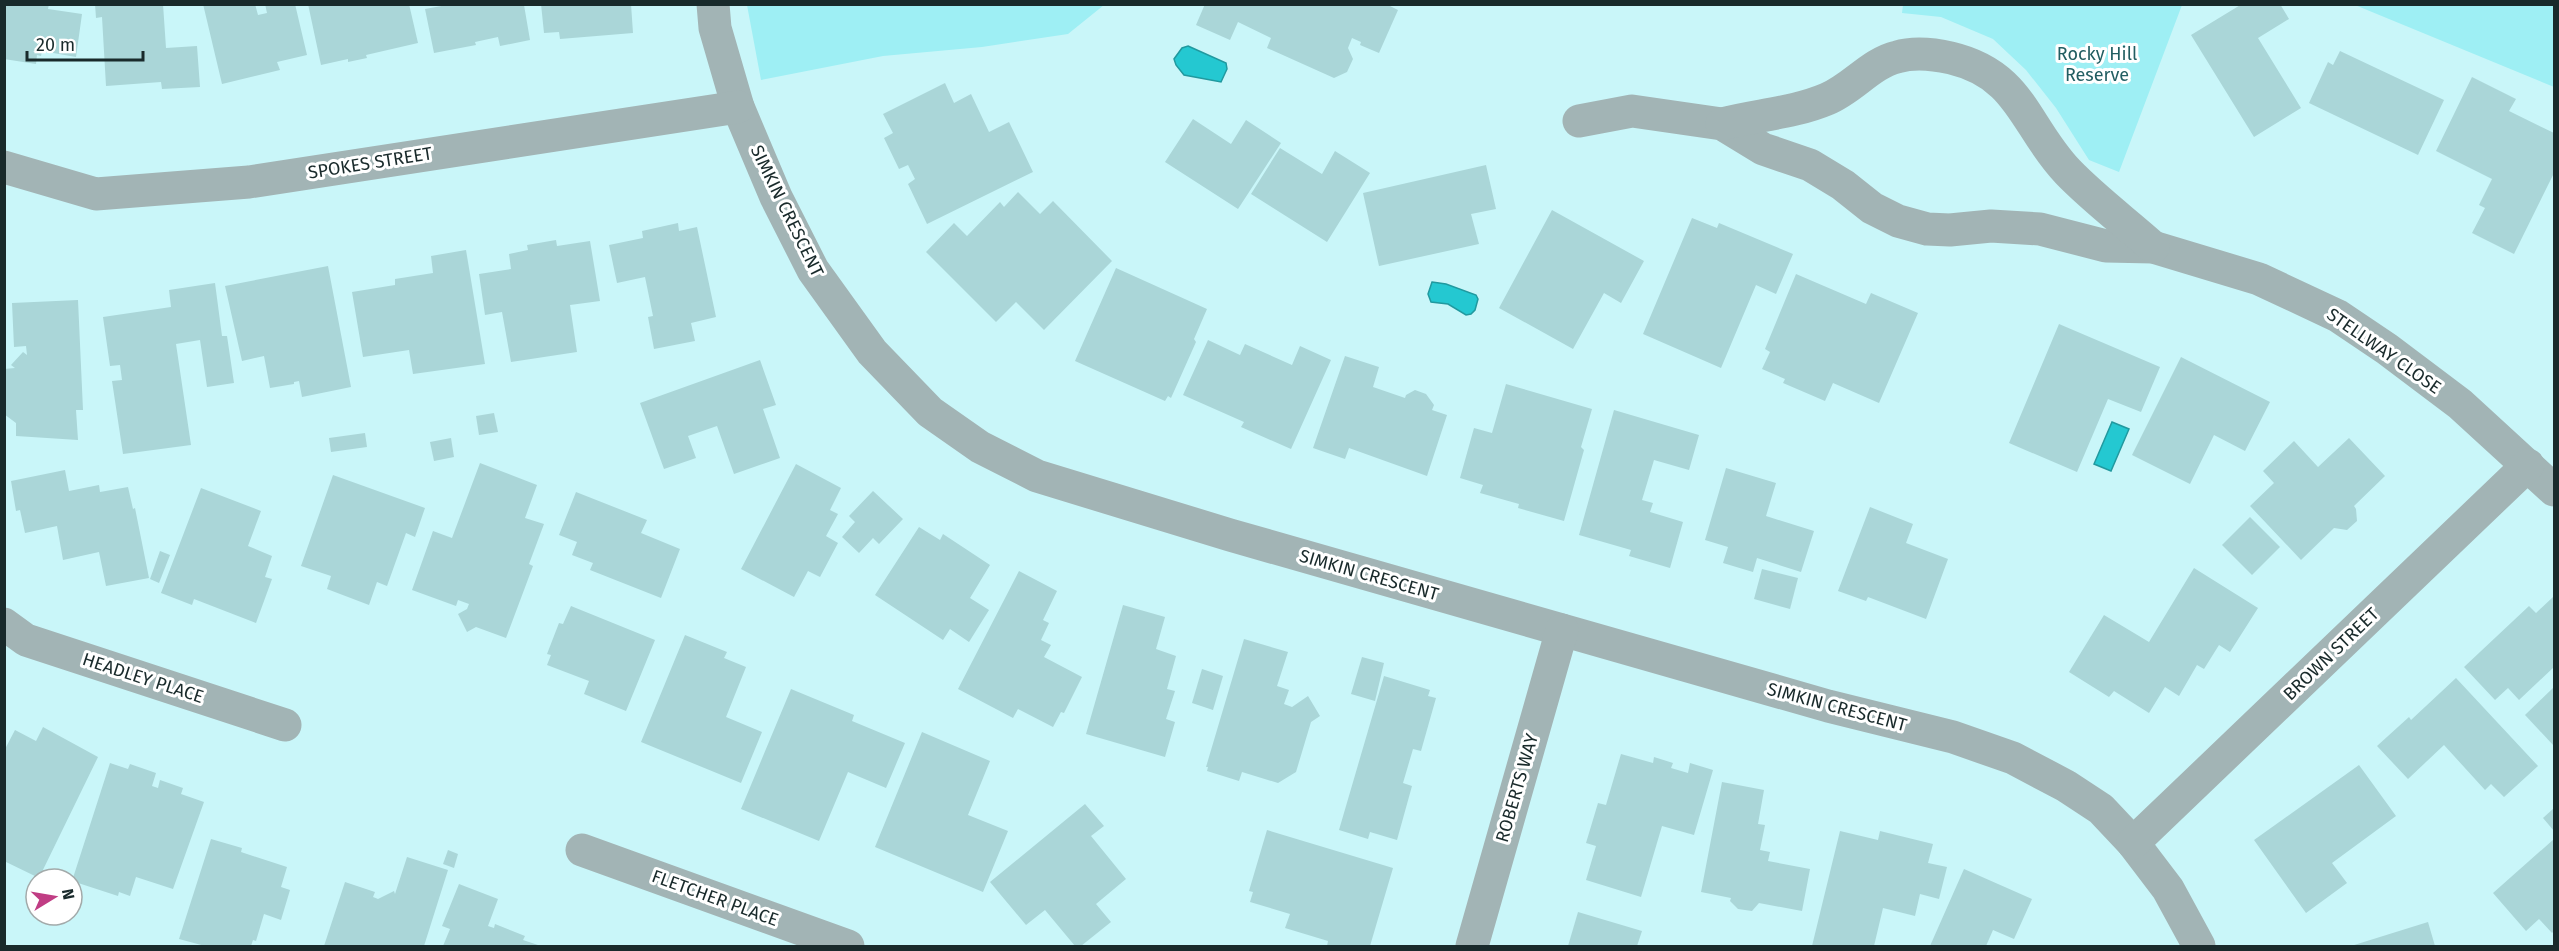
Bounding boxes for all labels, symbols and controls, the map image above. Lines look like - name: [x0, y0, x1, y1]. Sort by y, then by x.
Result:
- scale bar: [27, 24, 142, 62]
- text: 20 m: [36, 34, 75, 56]
- park label: Rocky Hill Reserve: [2057, 43, 2137, 86]
- street label: SPOKES STREET: [306, 142, 434, 184]
- street label: SIMKIN CRESCENT: [746, 142, 829, 281]
- street label: STELLWAY CLOSE: [2323, 303, 2445, 399]
- street label: SIMKIN CRESCENT: [1297, 545, 1442, 606]
- street label: BROWN STREET: [2279, 602, 2384, 705]
- street label: HEADLEY PLACE: [80, 648, 206, 708]
- street label: SIMKIN CRESCENT: [1765, 678, 1910, 736]
- street label: ROBERTS WAY: [1491, 731, 1543, 845]
- street label: FLETCHER PLACE: [649, 865, 781, 931]
- north arrow: [24, 867, 84, 927]
- text: N: [58, 887, 79, 901]

